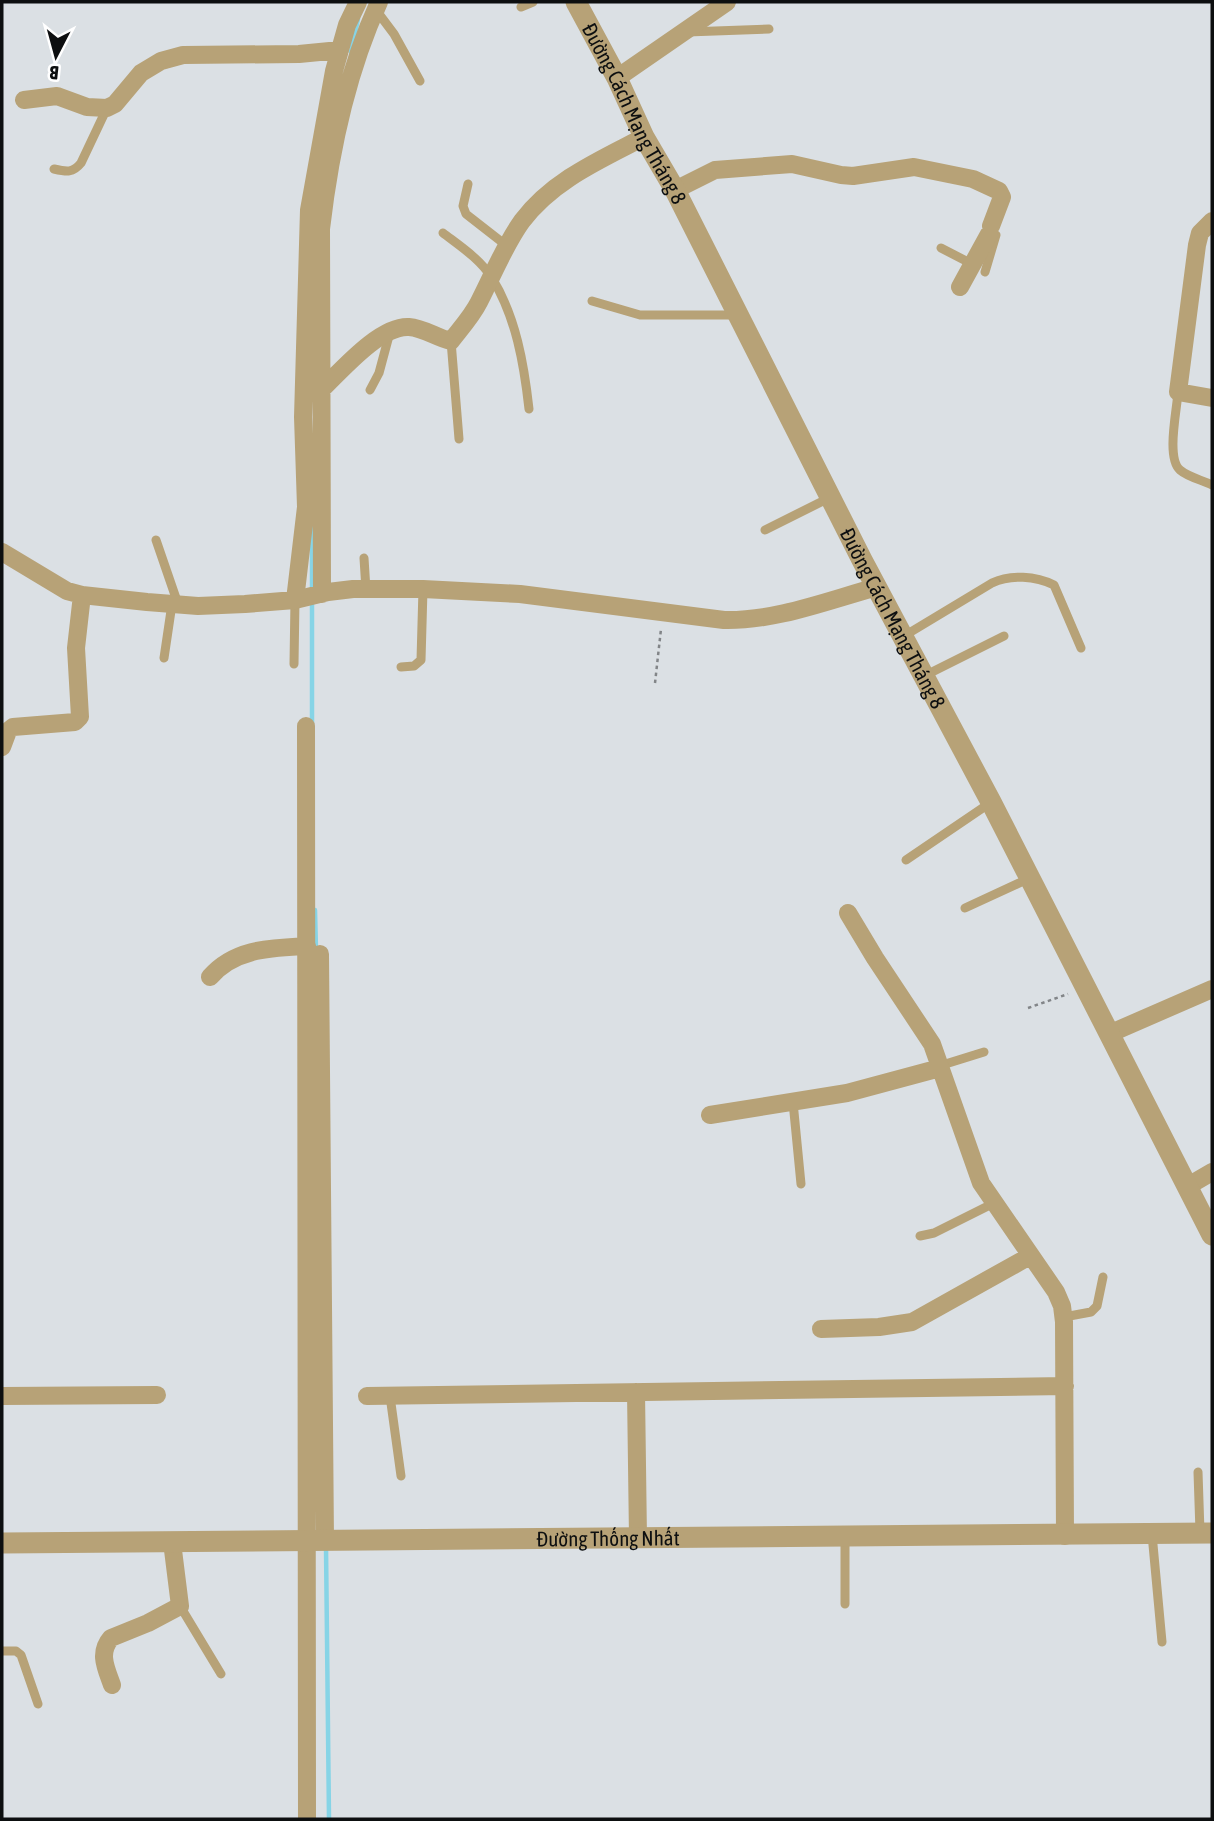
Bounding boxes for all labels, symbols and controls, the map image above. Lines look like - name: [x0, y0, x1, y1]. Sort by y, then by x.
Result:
- street label: Đường Cách Mạng Tháng 8: [578, 19, 692, 208]
- north arrow: [21, 21, 91, 91]
- text: B: [49, 61, 60, 84]
- street label: Đường Cách Mạng Tháng 8: [836, 524, 951, 712]
- street label: Đường Thống Nhất: [536, 1525, 680, 1551]

